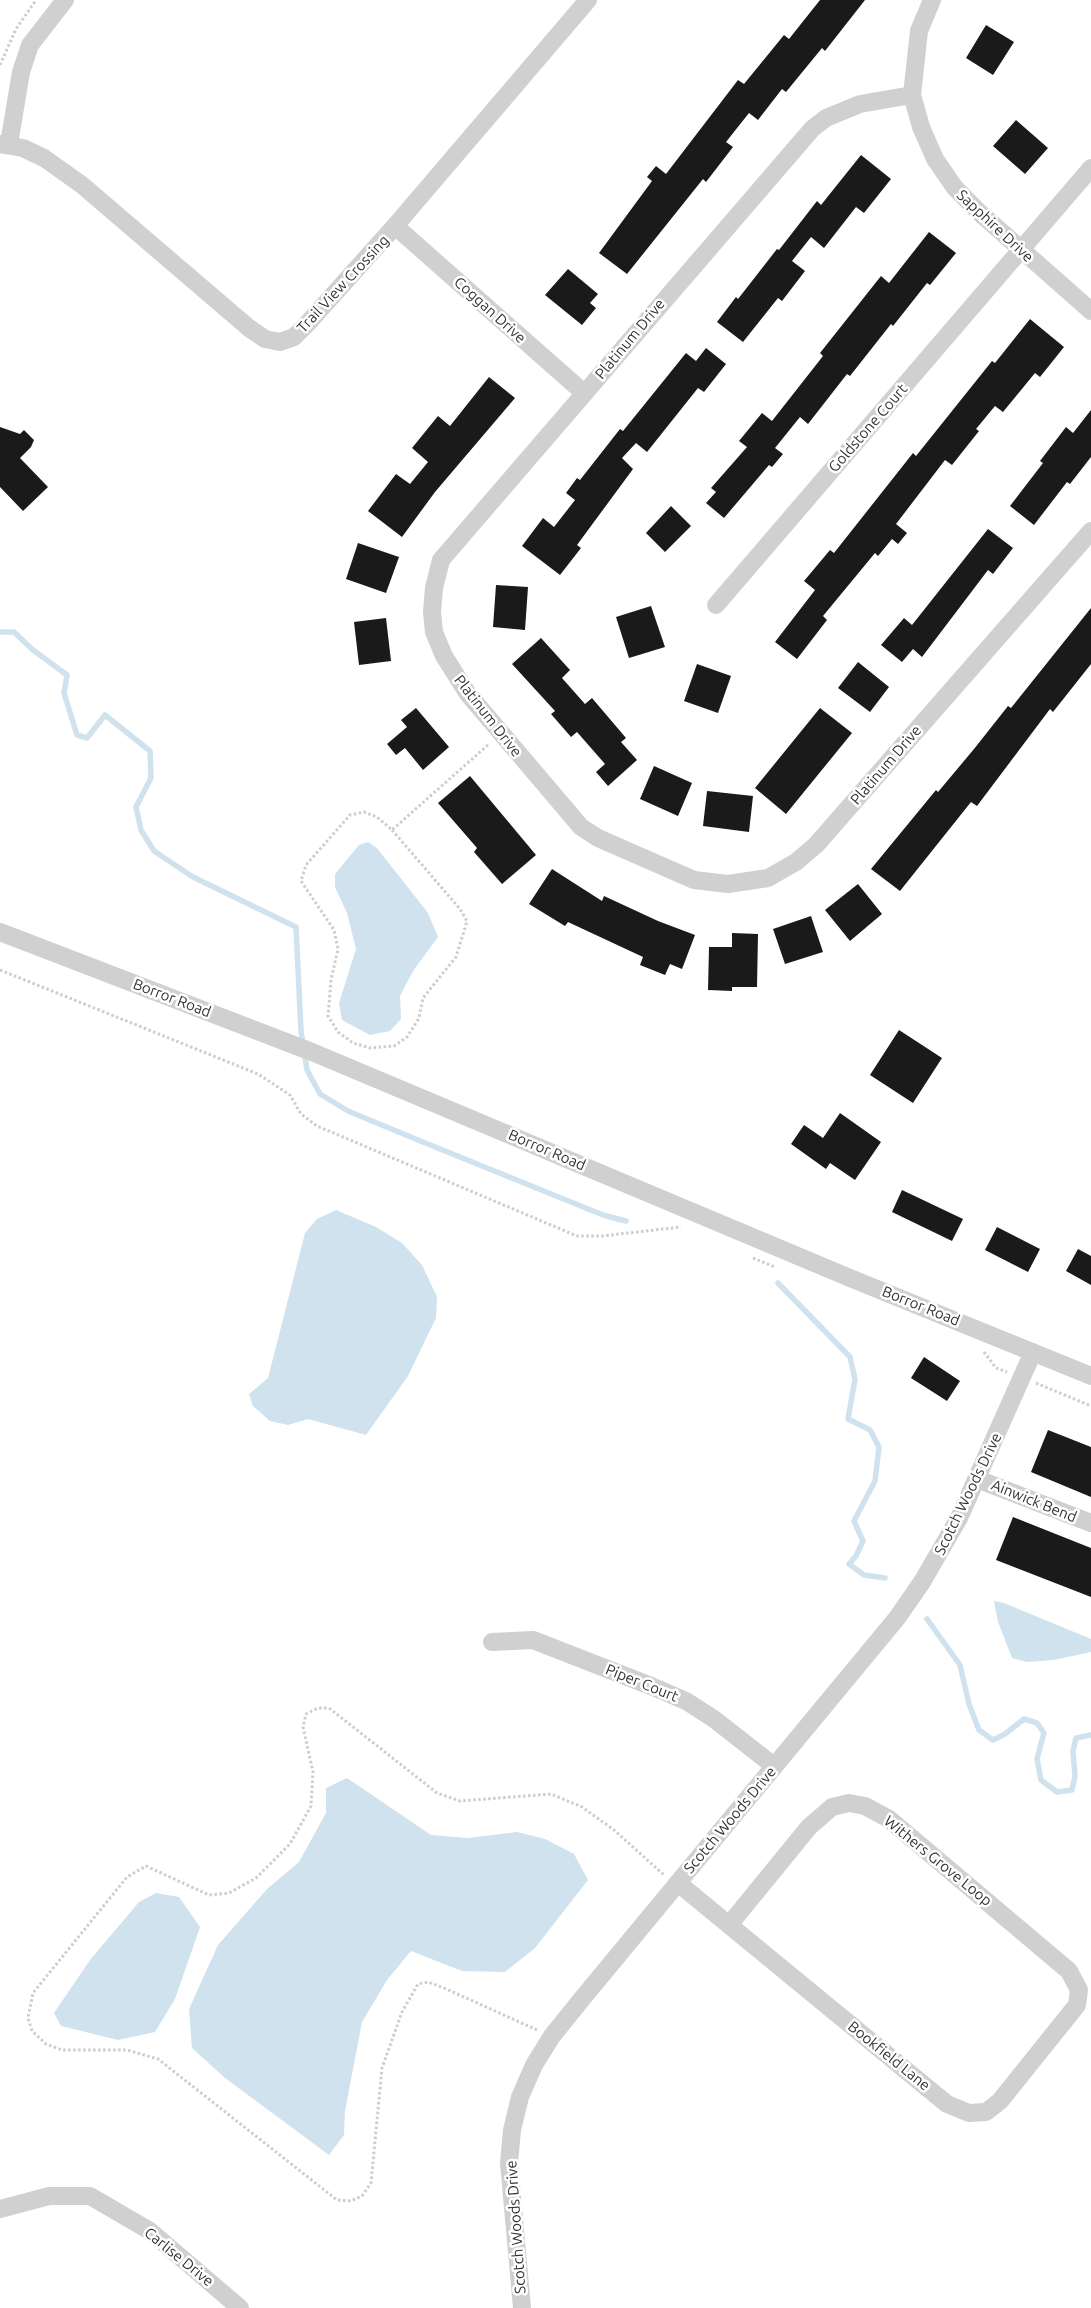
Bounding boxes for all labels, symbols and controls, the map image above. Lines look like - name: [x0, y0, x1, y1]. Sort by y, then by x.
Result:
- street label: Sapphire Drive: [953, 186, 1037, 266]
- street label: Trail View Crossing: [293, 232, 393, 336]
- street label: Coggan Drive: [450, 273, 530, 347]
- street label: Platinum Drive: [591, 295, 669, 383]
- street label: Goldstone Court: [825, 380, 911, 476]
- street label: Platinum Drive: [450, 671, 526, 761]
- street label: Platinum Drive: [847, 722, 925, 808]
- street label: Borror Road: [130, 975, 214, 1021]
- street label: Borror Road: [506, 1126, 588, 1174]
- street label: Borror Road: [880, 1282, 962, 1330]
- street label: Scotch Woods Drive: [931, 1430, 1005, 1558]
- street label: Ainwick Bend: [989, 1476, 1079, 1526]
- street label: Piper Court: [603, 1660, 681, 1706]
- street label: Scotch Woods Drive: [680, 1763, 780, 1877]
- street label: Withers Grove Loop: [880, 1812, 996, 1910]
- street label: Bookfield Lane: [844, 2017, 934, 2095]
- street label: Scotch Woods Drive: [502, 2160, 530, 2294]
- street label: Carlise Drive: [141, 2224, 217, 2290]

